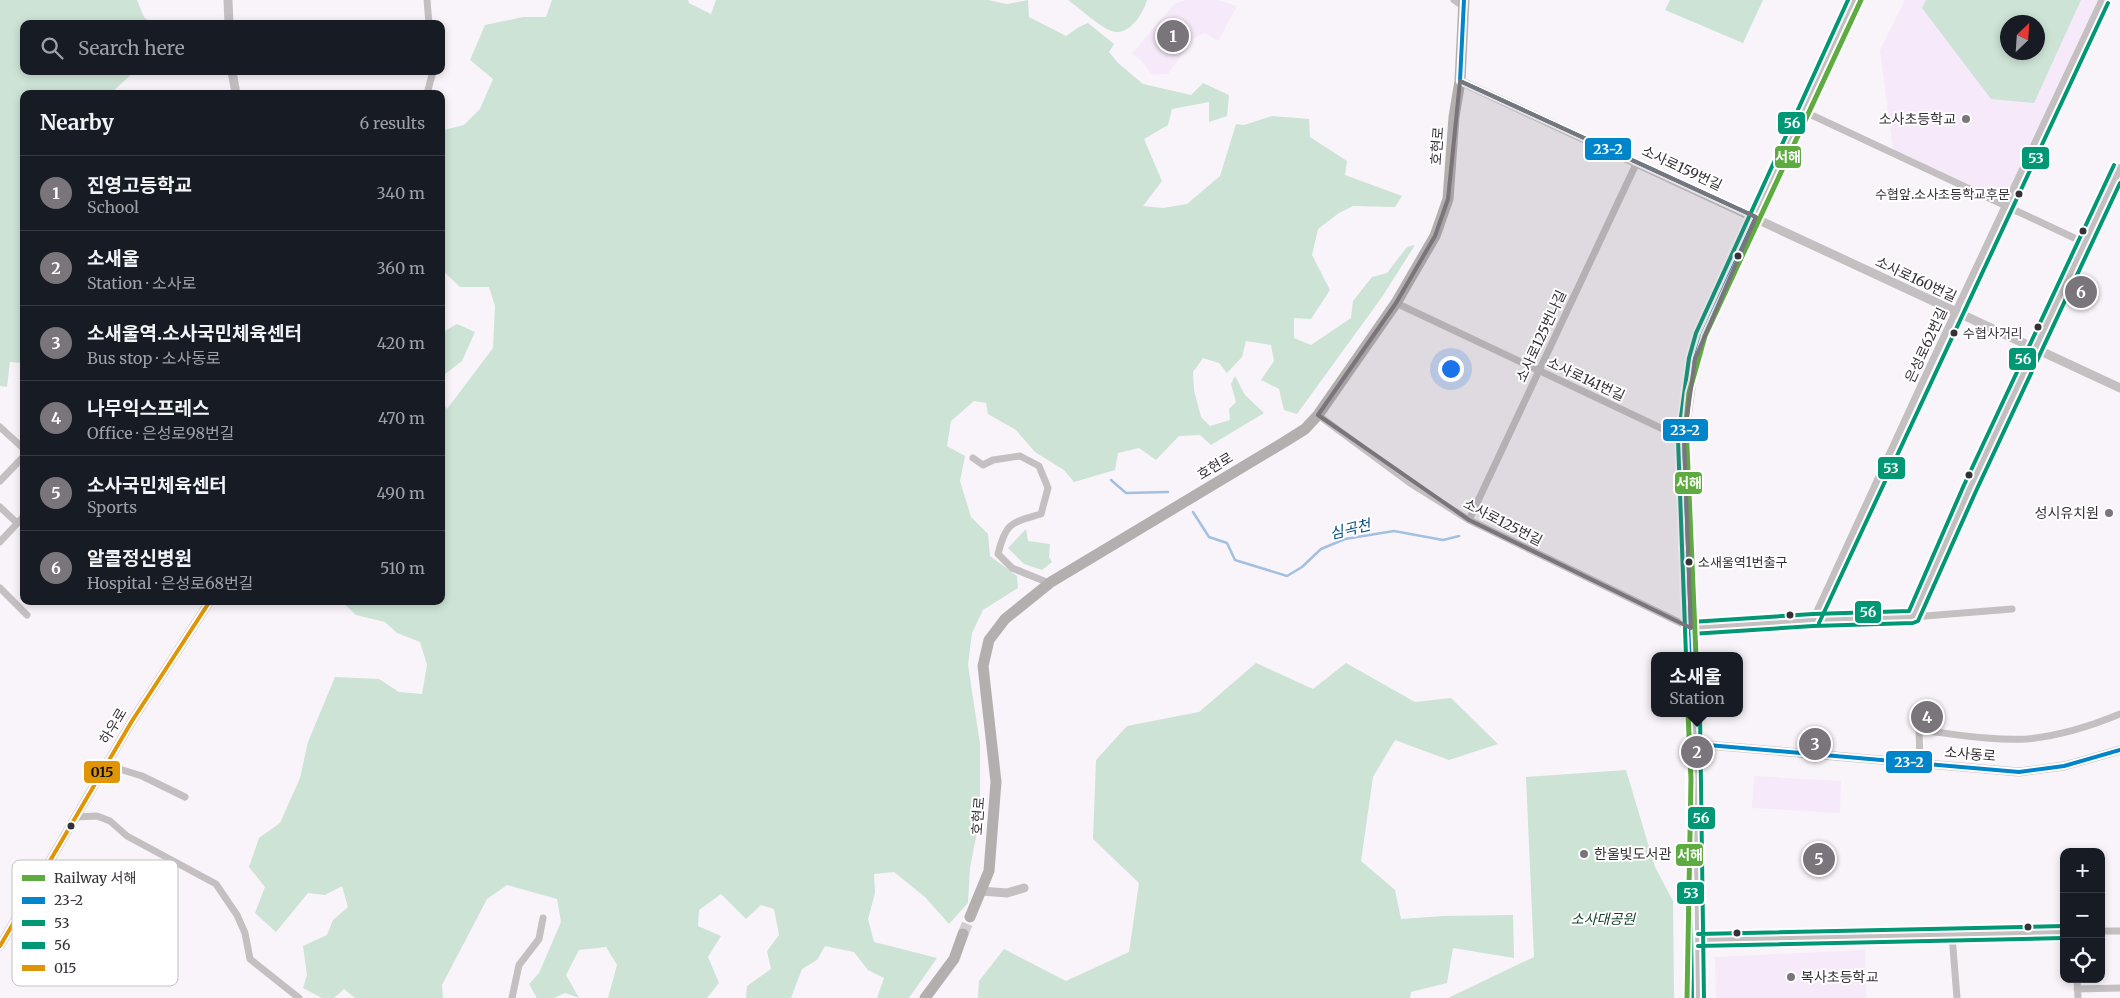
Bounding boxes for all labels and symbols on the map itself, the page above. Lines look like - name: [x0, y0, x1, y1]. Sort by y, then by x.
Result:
- north arrow: [2000, 15, 2045, 60]
- pin: 1: [1157, 17, 1189, 55]
- place label: 소사초등학교: [1879, 110, 1956, 128]
- line badge: 56: [1777, 111, 1806, 135]
- marker: 소사초등학교: [1960, 113, 1972, 125]
- text: 56: [1784, 114, 1801, 132]
- street label: 호현로: [1427, 126, 1447, 166]
- line badge: 23-2: [1584, 137, 1632, 161]
- text: 23-2: [1593, 140, 1623, 158]
- street label: 소사로159번길: [1639, 142, 1725, 194]
- line badge: 서해: [1774, 145, 1802, 169]
- line badge: 53: [2021, 146, 2050, 170]
- text: 서해: [1775, 148, 1801, 166]
- text: 53: [2028, 149, 2044, 167]
- place label: 수협앞.소사초등학교후문: [1875, 186, 2010, 203]
- marker: 수협앞.소사초등학교후문: [2014, 189, 2024, 199]
- unlabelled marker: [2078, 226, 2088, 236]
- unlabelled marker: [1733, 251, 1743, 261]
- street label: 소사로160번길: [1872, 252, 1960, 306]
- pin: 6: [2065, 273, 2097, 311]
- street label: 소사로125번나길: [1512, 287, 1570, 385]
- street label: 은성로62번길: [1901, 305, 1951, 385]
- unlabelled marker: [2033, 322, 2043, 332]
- place label: 수협사거리: [1963, 325, 2023, 342]
- marker: 수협사거리: [1949, 328, 1959, 338]
- line badge: 56: [2008, 347, 2037, 371]
- text: 56: [2015, 350, 2032, 368]
- street label: 소사로141번길: [1544, 353, 1628, 405]
- your location: [1438, 356, 1464, 382]
- line badge: 23-2: [1662, 418, 1709, 442]
- text: 23-2: [1670, 421, 1700, 439]
- street label: 호현로: [1194, 448, 1236, 484]
- line badge: 53: [1877, 456, 1906, 480]
- text: 53: [1883, 459, 1899, 477]
- unlabelled marker: [1964, 470, 1974, 480]
- line badge: 서해: [1674, 471, 1703, 495]
- text: 서해: [1676, 474, 1702, 492]
- street label: 소사로125번길: [1460, 494, 1546, 550]
- place label: 성시유치원: [2035, 504, 2099, 522]
- marker: 성시유치원: [2103, 507, 2115, 519]
- water label: 심곡천: [1328, 514, 1375, 543]
- place label: 소새울역1번출구: [1698, 554, 1788, 571]
- marker: 소새울역1번출구: [1684, 557, 1694, 567]
- line badge: 56: [1854, 600, 1882, 624]
- text: 56: [1860, 603, 1877, 621]
- unlabelled marker: [1785, 610, 1795, 620]
- pin: 4: [1911, 698, 1943, 736]
- street label: 하우로: [95, 705, 131, 747]
- pin: 3: [1799, 725, 1831, 763]
- pin: 2: [1681, 733, 1713, 771]
- street label: 소사동로: [1944, 743, 1997, 765]
- line badge: 23-2: [1885, 750, 1933, 774]
- text: 23-2: [1894, 753, 1924, 771]
- line badge: 015: [83, 760, 121, 784]
- text: 015: [90, 763, 114, 781]
- street label: 호현로: [968, 796, 988, 836]
- line badge: 56: [1687, 806, 1716, 830]
- text: 56: [1693, 809, 1710, 827]
- unlabelled marker: [66, 821, 76, 831]
- pin: 5: [1803, 840, 1835, 878]
- line badge: 서해: [1675, 843, 1704, 867]
- place label: 한울빛도서관: [1594, 845, 1671, 863]
- text: 서해: [1677, 846, 1703, 864]
- marker: 한울빛도서관: [1578, 848, 1590, 860]
- legend: [12, 860, 178, 986]
- text: Railway 서해: [54, 869, 136, 887]
- line badge: 53: [1676, 881, 1705, 905]
- text: 53: [1683, 884, 1699, 902]
- text: 23-2: [54, 891, 83, 909]
- park label: 소사대공원: [1571, 910, 1636, 928]
- text: 53: [54, 914, 70, 932]
- unlabelled marker: [2023, 922, 2033, 932]
- unlabelled marker: [1732, 928, 1742, 938]
- text: 56: [54, 936, 70, 954]
- text: 015: [54, 959, 77, 977]
- place label: 복사초등학교: [1801, 968, 1878, 986]
- marker: 복사초등학교: [1785, 971, 1797, 983]

